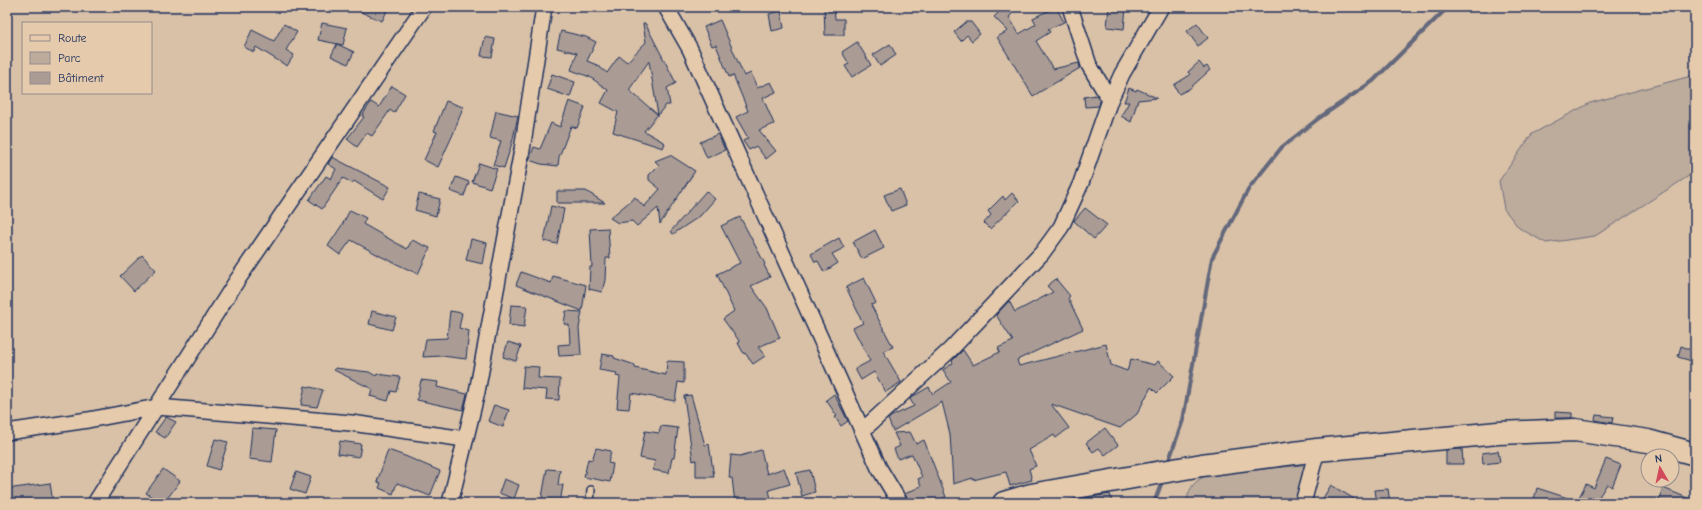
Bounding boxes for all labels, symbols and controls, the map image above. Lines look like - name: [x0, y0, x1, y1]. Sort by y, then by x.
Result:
- legend: [22, 22, 152, 94]
- text: Route: [58, 31, 87, 45]
- text: Parc: [58, 51, 81, 65]
- text: Bâtiment: [58, 71, 104, 85]
- north arrow: [1640, 448, 1680, 488]
- text: N: [1654, 452, 1663, 466]

